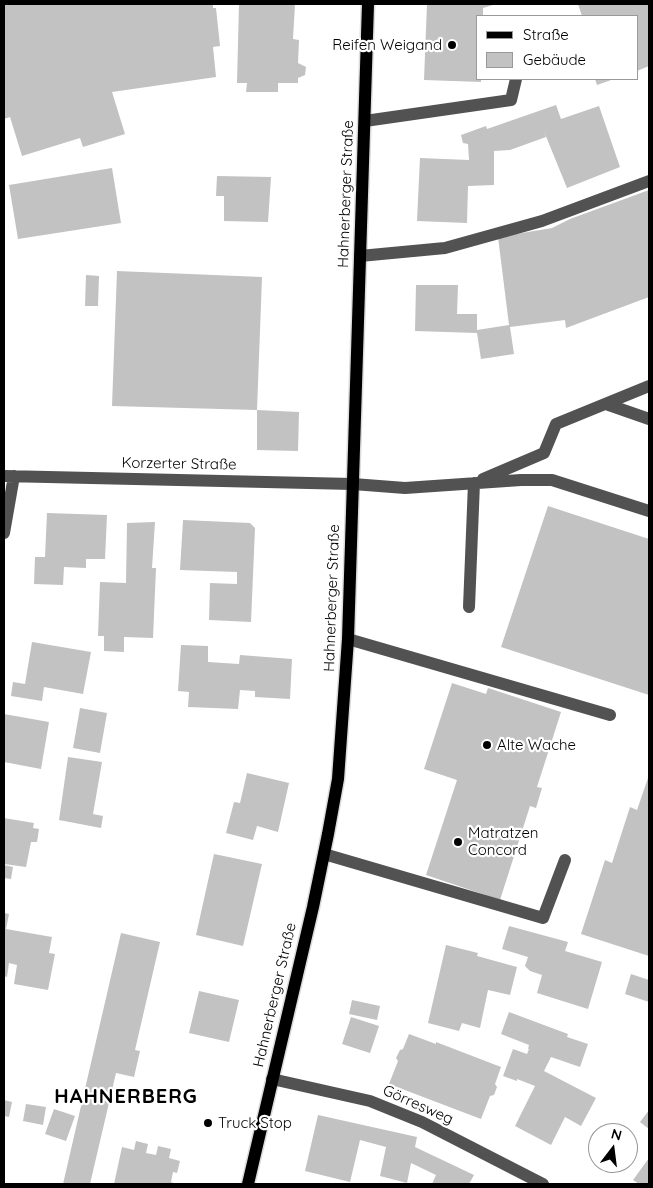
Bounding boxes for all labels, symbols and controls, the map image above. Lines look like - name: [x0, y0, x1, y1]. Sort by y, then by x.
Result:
- legend: [476, 15, 638, 80]
- text: Straße: [523, 25, 569, 44]
- place label: Reifen Weigand: [332, 36, 442, 54]
- marker: Reifen Weigand: [446, 39, 458, 51]
- text: Gebäude: [523, 50, 586, 69]
- street label: Hahnerberger Straße: [334, 120, 358, 268]
- street label: Korzerter Straße: [121, 454, 237, 474]
- street label: Hahnerberger Straße: [320, 524, 344, 672]
- place label: Alte Wache: [497, 736, 576, 754]
- marker: Alte Wache: [481, 739, 493, 751]
- place label: Matratzen Concord: [468, 824, 539, 859]
- marker: Matratzen Concord: [452, 836, 464, 848]
- street label: Hahnerberger Straße: [250, 921, 300, 1069]
- street label: Görresweg: [380, 1081, 456, 1129]
- district label: HAHNERBERG: [53, 1085, 199, 1109]
- place label: Truck Stop: [218, 1114, 292, 1132]
- marker: Truck Stop: [202, 1117, 214, 1129]
- north arrow: [588, 1123, 638, 1173]
- text: N: [609, 1124, 624, 1145]

